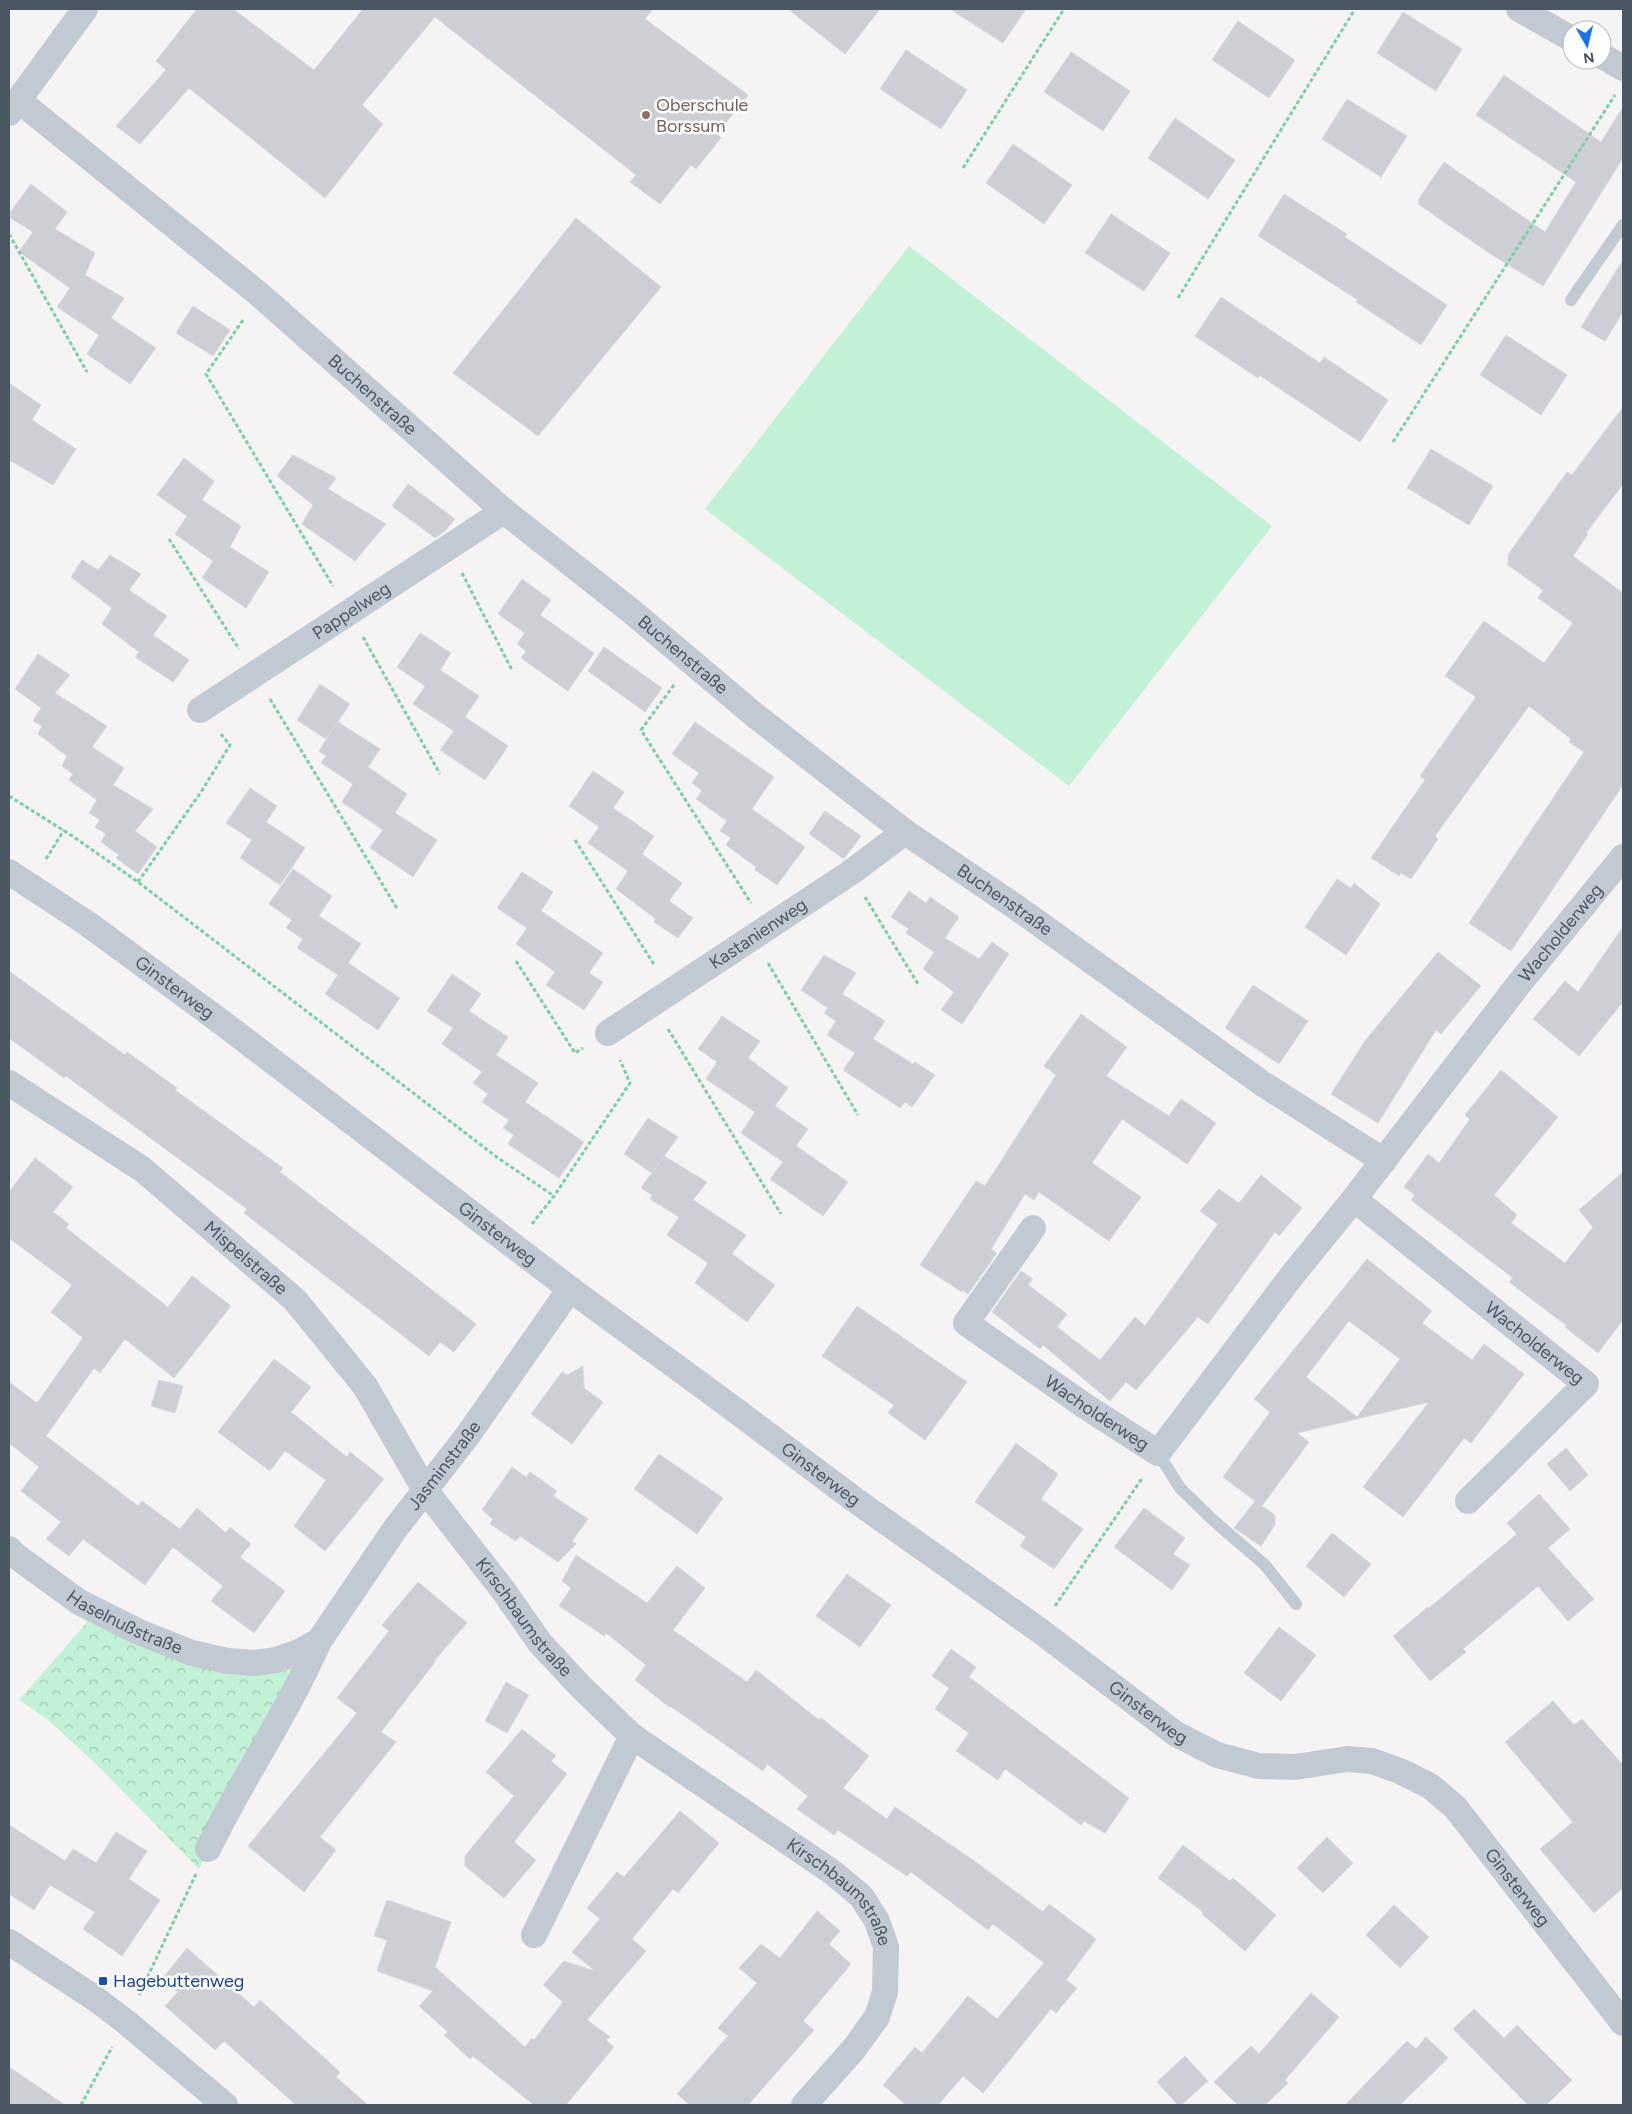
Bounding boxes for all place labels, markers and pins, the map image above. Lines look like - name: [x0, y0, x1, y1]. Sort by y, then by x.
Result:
- place label: Oberschule Borssum: [656, 94, 749, 137]
- marker: Oberschule Borssum: [640, 109, 652, 121]
- place label: Hagebuttenweg: [113, 1970, 244, 1992]
- marker: Hagebuttenweg: [97, 1975, 109, 1987]

